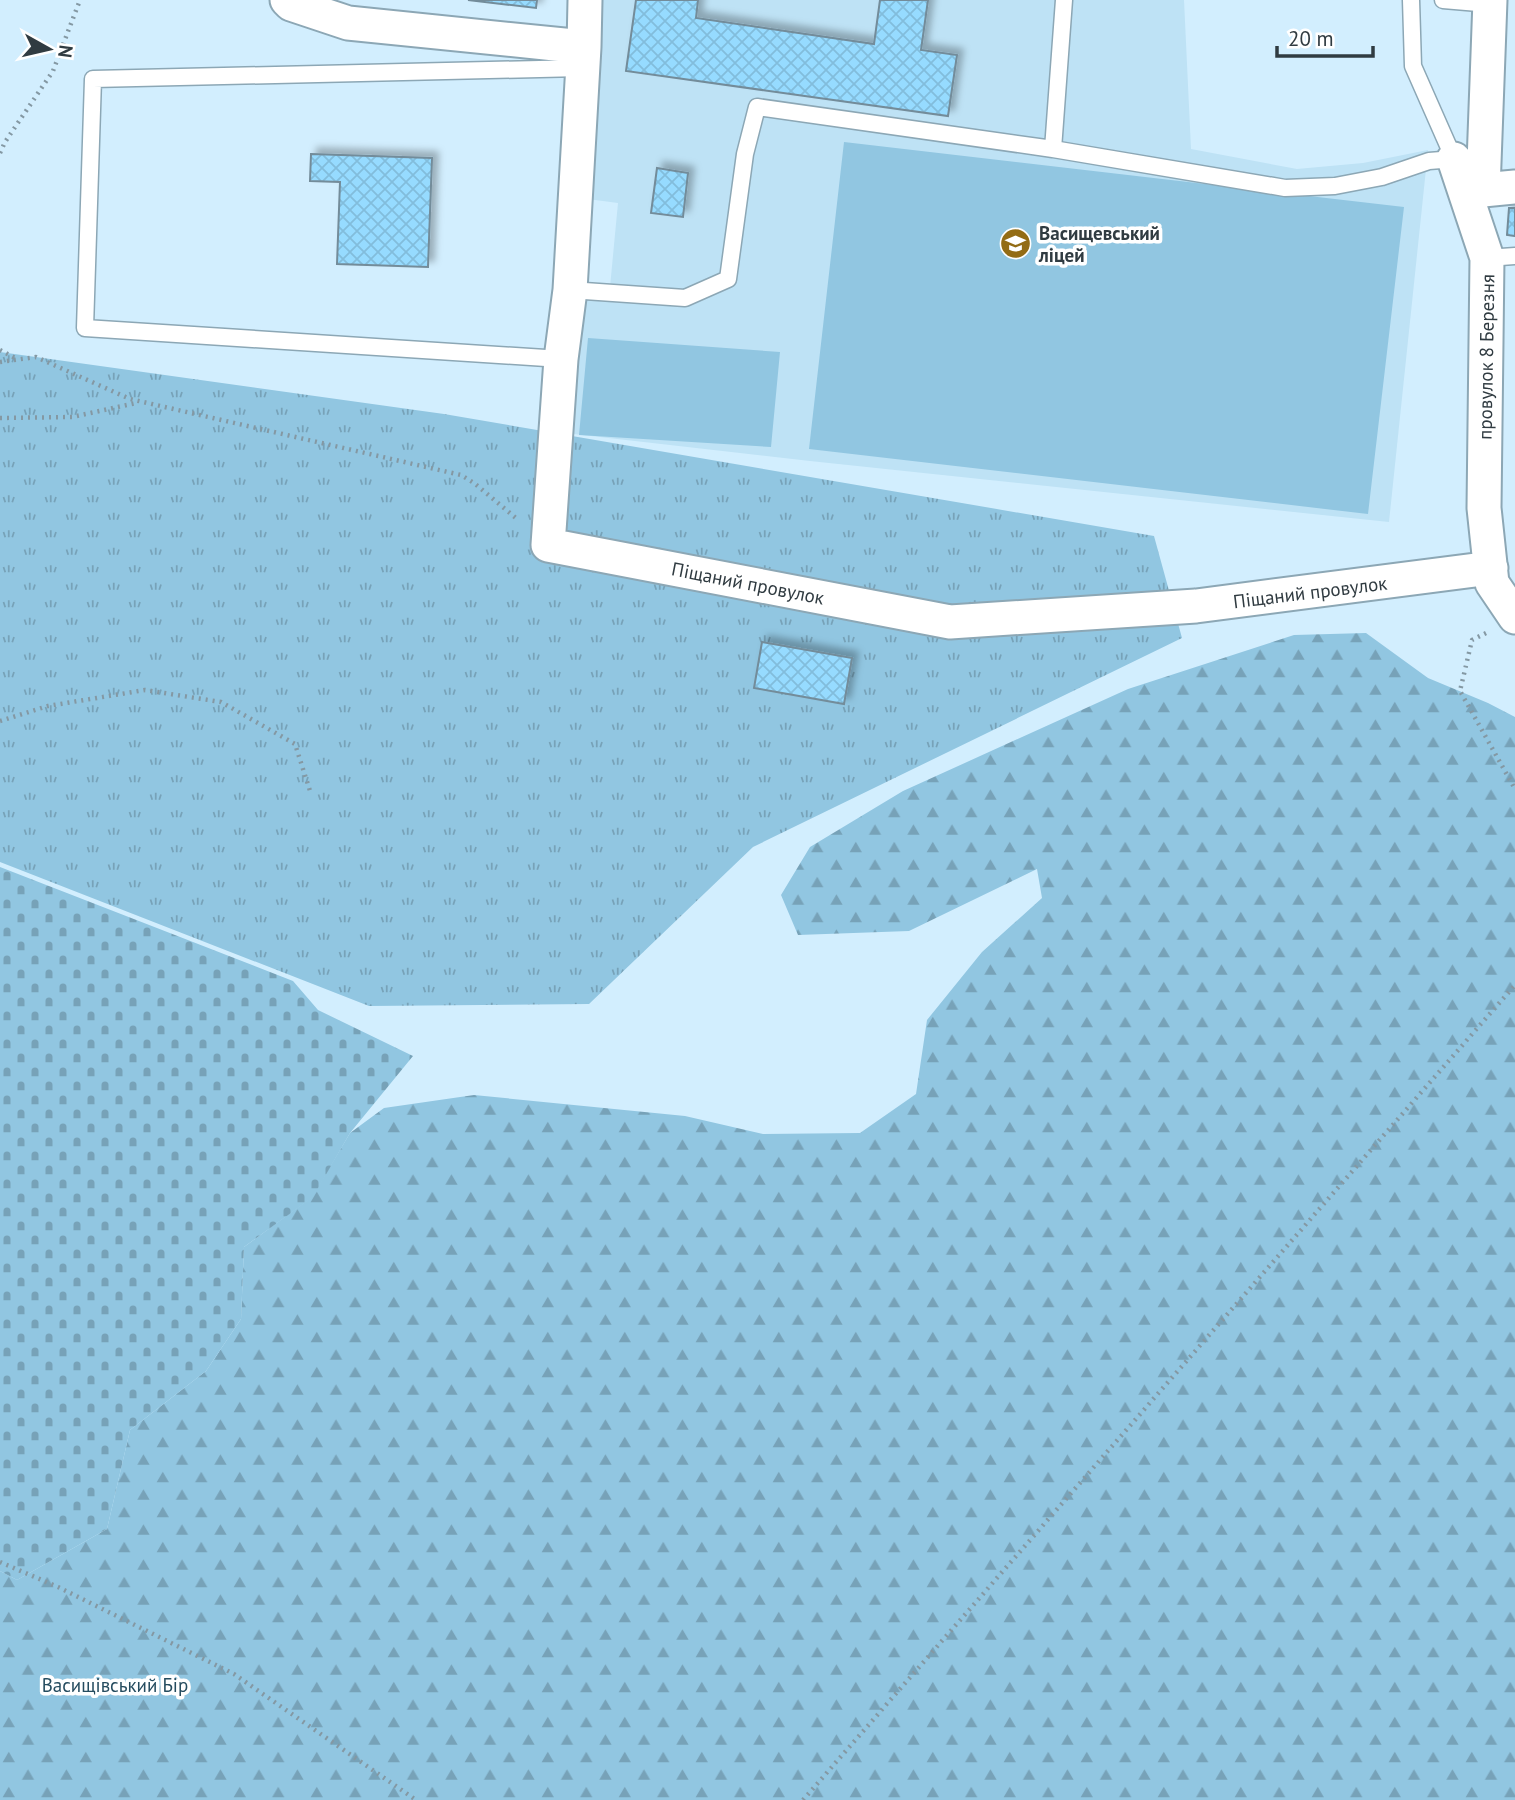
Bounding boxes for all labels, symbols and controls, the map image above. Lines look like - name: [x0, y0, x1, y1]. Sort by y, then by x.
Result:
- north arrow: [14, 14, 84, 84]
- scale bar: [1277, 14, 1373, 58]
- text: 20 m: [1288, 25, 1334, 52]
- text: N: [53, 44, 79, 59]
- place label: Васищевський ліцей: [1038, 221, 1160, 267]
- school or university icon: Васищевський ліцей: [999, 227, 1033, 261]
- street label: провулок 8 Березня: [1473, 274, 1499, 440]
- street label: Піщаний провулок: [670, 556, 826, 610]
- street label: Піщаний провулок: [1232, 571, 1388, 613]
- park label: Васищівський Бір: [42, 1673, 188, 1697]

